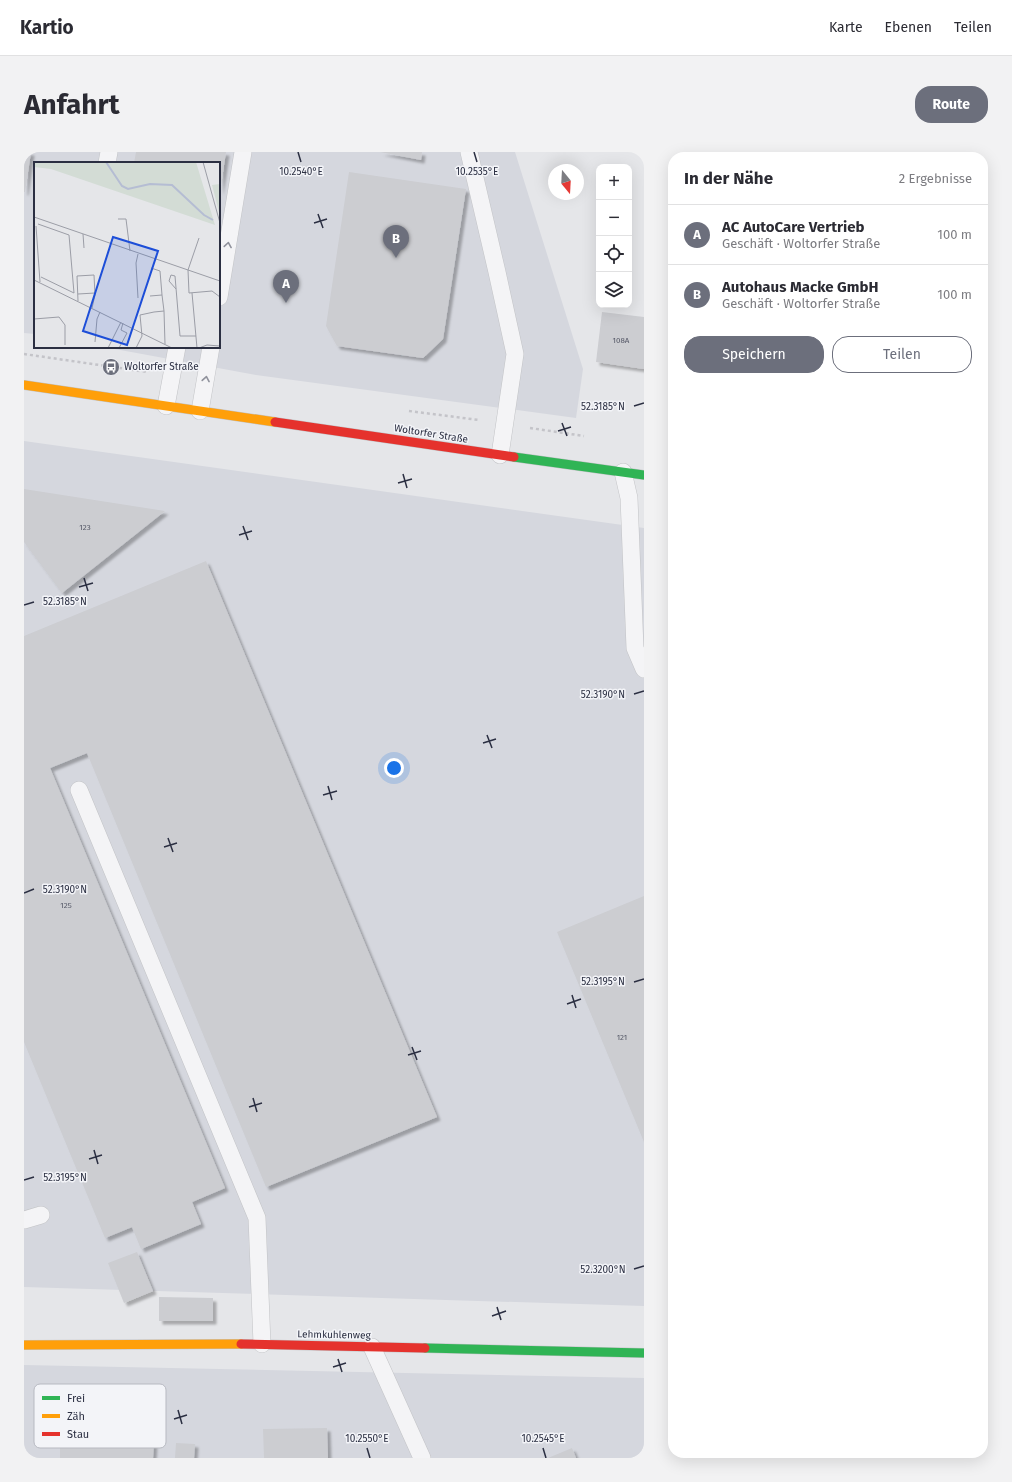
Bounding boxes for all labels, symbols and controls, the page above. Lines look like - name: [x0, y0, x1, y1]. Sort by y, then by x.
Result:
- text: Kartio: [20, 16, 74, 39]
- text: Karte: [829, 19, 863, 36]
- text: Ebenen: [885, 19, 932, 36]
- text: Teilen: [954, 19, 992, 36]
- button: Route: [915, 86, 988, 123]
- text: Anfahrt: [24, 88, 120, 121]
- inset map: [34, 162, 220, 348]
- north arrow: [548, 164, 584, 200]
- map controls: [596, 164, 632, 308]
- button: +: [596, 164, 632, 200]
- text: 10.2540°E: [279, 166, 323, 178]
- text: 10.2535°E: [456, 166, 498, 178]
- text: In der Nähe: [684, 168, 773, 189]
- text: 2 Ergebnisse: [899, 171, 972, 186]
- button: −: [596, 200, 632, 236]
- text: AC AutoCare Vertrieb: [722, 218, 864, 236]
- pin: B: [383, 225, 409, 258]
- text: A: [693, 227, 701, 242]
- text: 100 m: [937, 227, 972, 242]
- button: locate: [596, 236, 632, 272]
- text: Geschäft · Woltorfer Straße: [722, 236, 880, 251]
- one-way arrow: [223, 242, 231, 248]
- pin: A: [273, 270, 299, 303]
- button: layers: [596, 272, 632, 308]
- text: Autohaus Macke GmbH: [722, 278, 878, 296]
- text: B: [693, 287, 701, 302]
- text: 100 m: [937, 287, 972, 302]
- text: Geschäft · Woltorfer Straße: [722, 296, 880, 311]
- house number: 108A: [613, 336, 630, 345]
- button: Speichern: [684, 336, 824, 373]
- button: Teilen: [832, 336, 972, 373]
- bus stop icon: Woltorfer Straße: [101, 357, 121, 377]
- place label: Woltorfer Straße: [124, 361, 199, 373]
- one-way arrow: [201, 376, 209, 382]
- text: 52.3185°N: [581, 401, 625, 413]
- street label: Woltorfer Straße: [393, 422, 469, 446]
- house number: 123: [79, 523, 91, 532]
- text: 52.3185°N: [43, 596, 87, 608]
- text: 52.3190°N: [581, 689, 625, 701]
- your location: [384, 758, 404, 778]
- text: 52.3190°N: [43, 884, 87, 896]
- house number: 125: [60, 901, 72, 910]
- text: 52.3195°N: [581, 976, 625, 988]
- house number: 121: [617, 1033, 627, 1042]
- text: 52.3195°N: [43, 1172, 87, 1184]
- text: 52.3200°N: [580, 1264, 626, 1276]
- street label: Lehmkuhlenweg: [297, 1328, 372, 1342]
- legend: [34, 1384, 166, 1448]
- text: Frei: [67, 1392, 85, 1405]
- text: Zäh: [67, 1410, 85, 1423]
- text: Stau: [67, 1428, 89, 1441]
- text: 10.2550°E: [345, 1433, 389, 1445]
- text: 10.2545°E: [522, 1433, 564, 1445]

